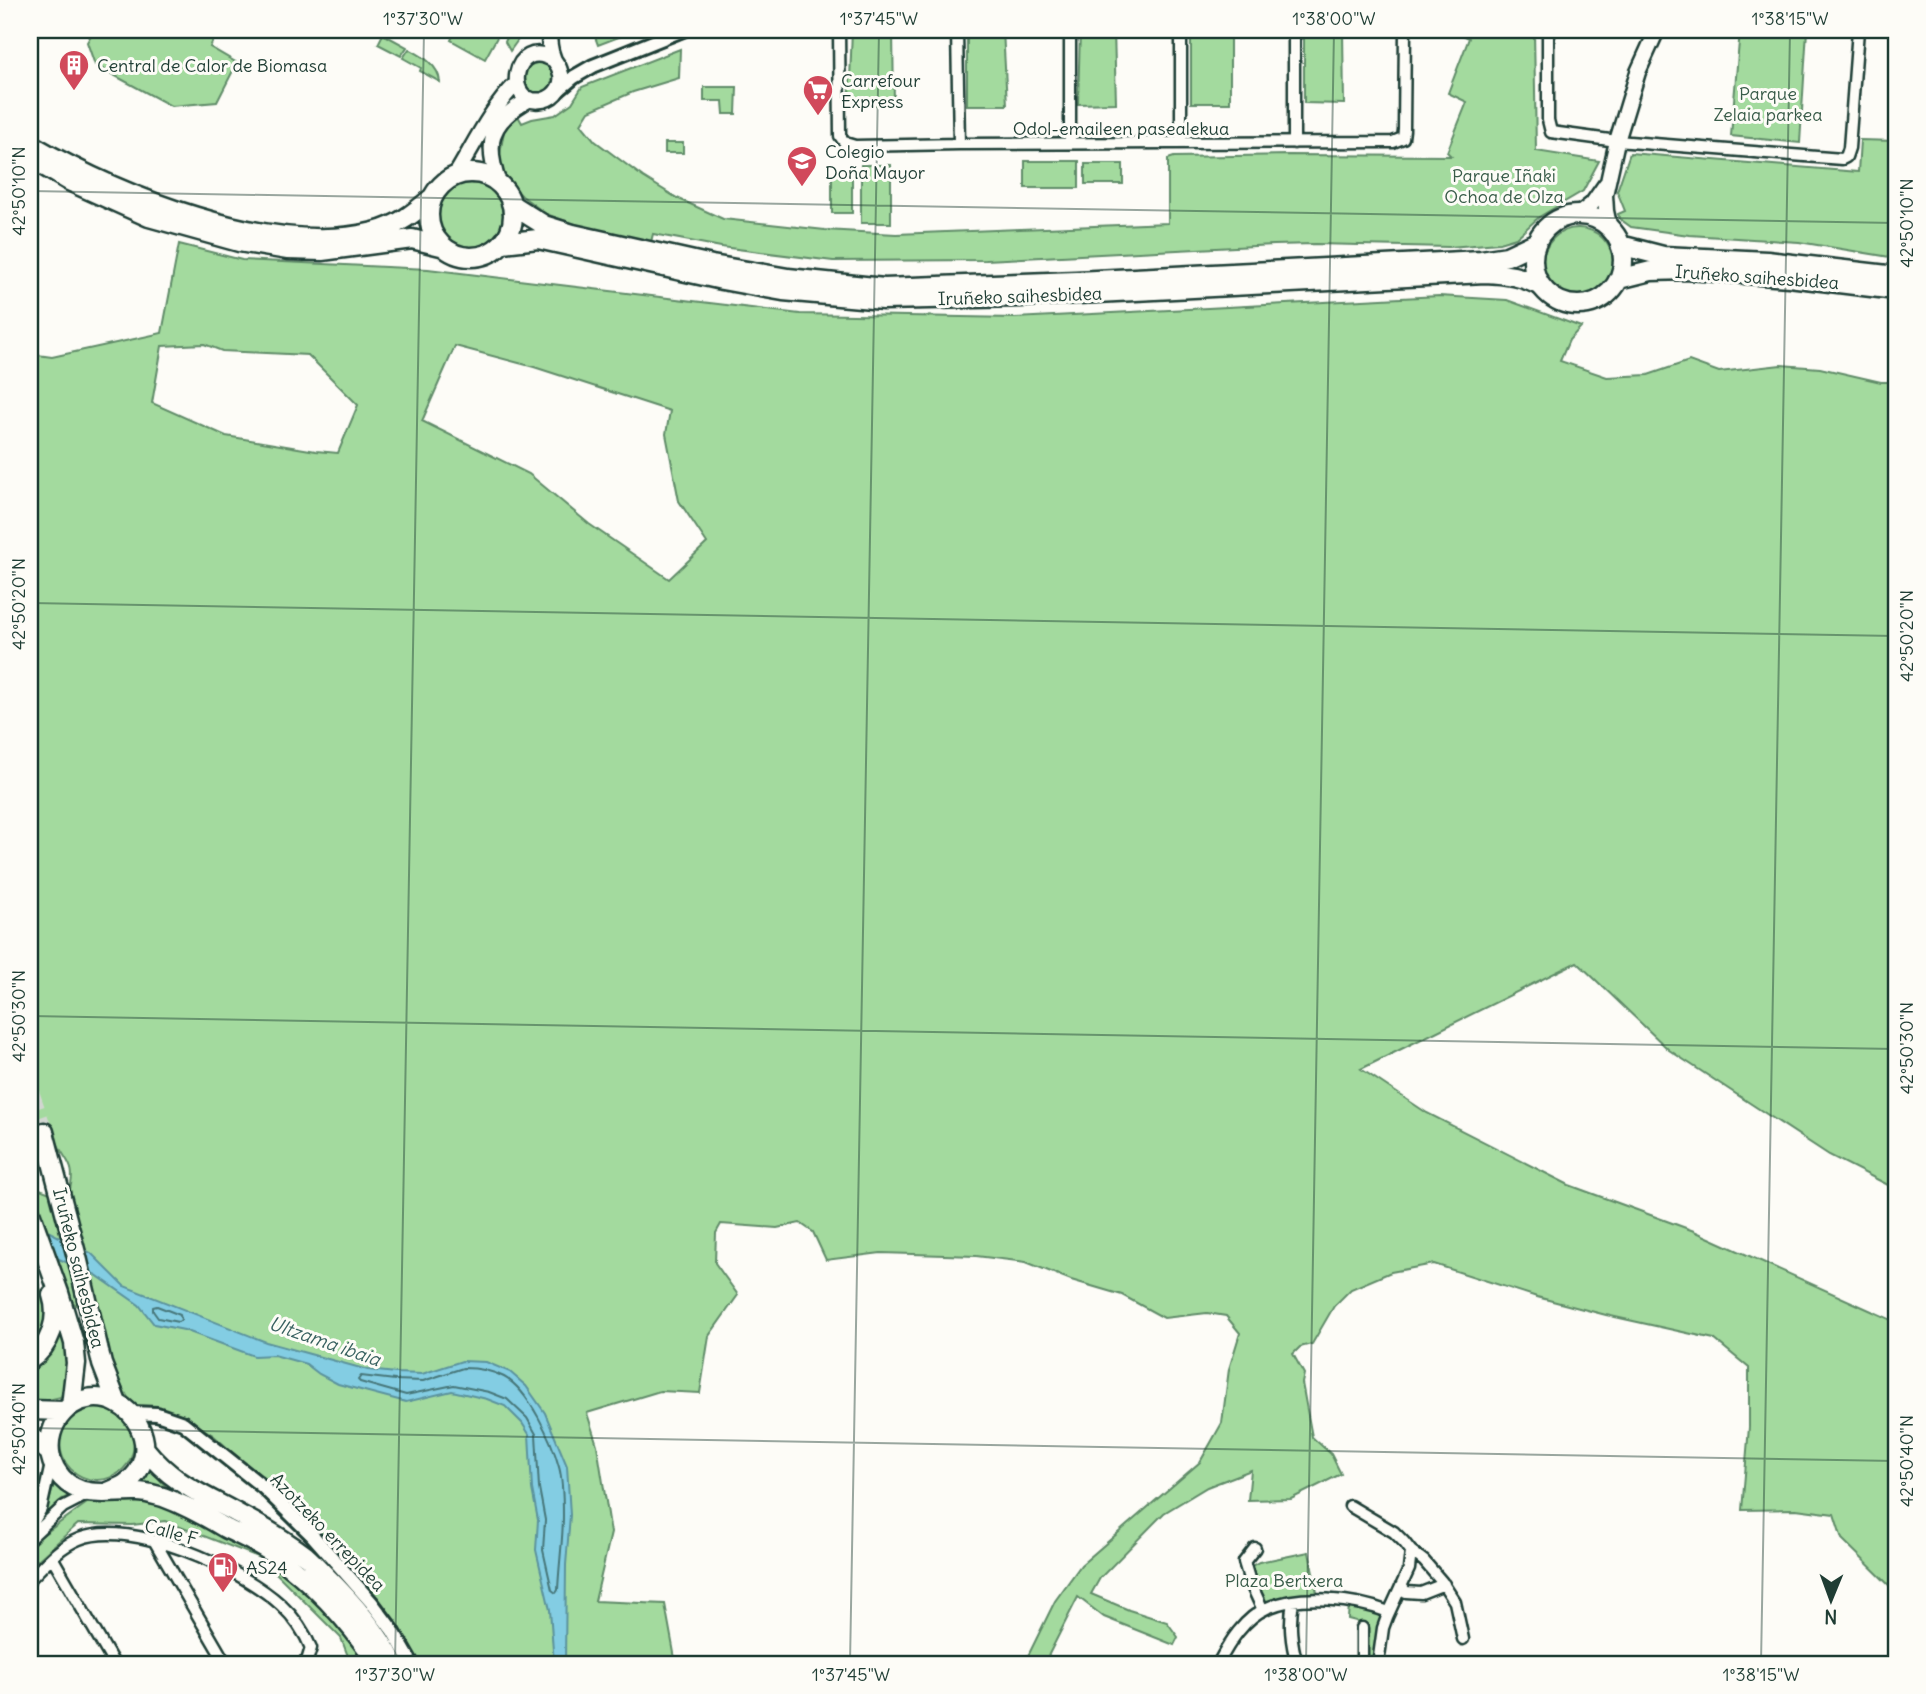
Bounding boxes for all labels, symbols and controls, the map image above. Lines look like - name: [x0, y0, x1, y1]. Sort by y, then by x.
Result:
- text: 1°37'30"W: [383, 7, 463, 30]
- text: 1°37'45"W: [840, 7, 918, 30]
- text: 1°38'00"W: [1292, 7, 1376, 30]
- text: 1°38'15"W: [1751, 7, 1829, 30]
- building icon: Central de Calor de Biomasa: [57, 48, 91, 92]
- place label: Central de Calor de Biomasa: [97, 54, 327, 77]
- place label: Carrefour Express: [841, 69, 921, 113]
- supermarket icon: Carrefour Express: [801, 73, 835, 117]
- park label: Parque Zelaia parkea: [1713, 82, 1823, 126]
- street label: Odol-emaileen pasealekua: [1013, 117, 1229, 140]
- place label: Colegio Doña Mayor: [825, 140, 926, 184]
- school or university icon: Colegio Doña Mayor: [785, 144, 819, 188]
- text: 42°50'10"N: [7, 146, 30, 236]
- park label: Parque Iñaki Ochoa de Olza: [1444, 164, 1564, 208]
- text: 42°50'10"N: [1895, 178, 1918, 268]
- street label: Iruñeko saihesbidea: [1674, 260, 1840, 294]
- street label: Iruñeko saihesbidea: [937, 282, 1103, 310]
- text: 42°50'20"N: [7, 558, 30, 650]
- text: 42°50'20"N: [1895, 590, 1918, 682]
- text: 42°50'30"N: [7, 970, 30, 1062]
- text: 42°50'30"N: [1895, 1002, 1918, 1094]
- street label: Iruñeko saihesbidea: [48, 1185, 110, 1351]
- water label: Ultzama ibaia: [266, 1311, 385, 1372]
- text: 42°50'40"N: [7, 1383, 30, 1475]
- text: 42°50'40"N: [1895, 1415, 1918, 1507]
- street label: Azotzeko errepidea: [266, 1468, 390, 1596]
- street label: Calle F: [142, 1513, 200, 1551]
- fuel station icon: AS24: [206, 1550, 240, 1594]
- place label: AS24: [246, 1556, 288, 1579]
- north arrow: [1797, 1564, 1867, 1634]
- park label: Plaza Bertxera: [1225, 1569, 1343, 1592]
- text: N: [1824, 1605, 1837, 1629]
- text: 1°37'30"W: [355, 1663, 435, 1686]
- text: 1°37'45"W: [812, 1663, 890, 1686]
- text: 1°38'00"W: [1264, 1663, 1348, 1686]
- text: 1°38'15"W: [1722, 1663, 1800, 1686]

